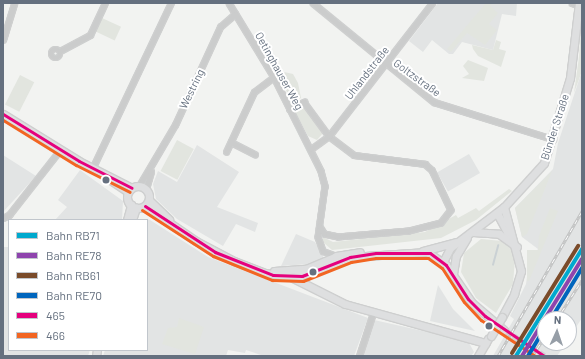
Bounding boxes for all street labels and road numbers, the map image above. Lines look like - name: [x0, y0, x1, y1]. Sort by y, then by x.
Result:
- street label: Oetinghauser Weg: [252, 30, 306, 112]
- street label: Uhlandstraße: [342, 44, 392, 102]
- street label: Goltzstraße: [391, 56, 443, 100]
- street label: Westring: [177, 67, 207, 111]
- street label: Bünder Straße: [538, 92, 572, 162]

